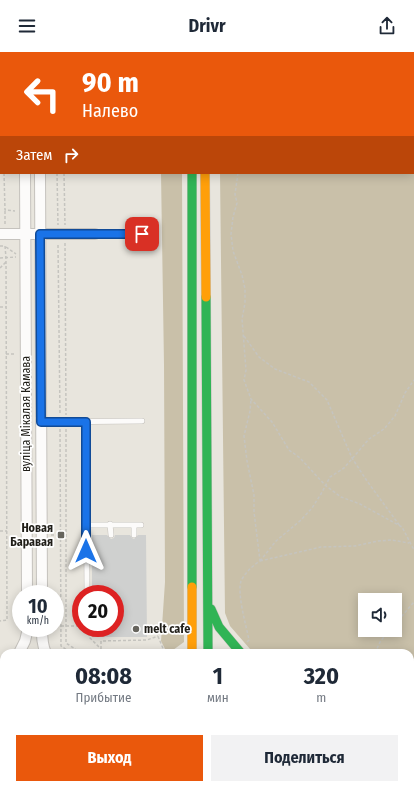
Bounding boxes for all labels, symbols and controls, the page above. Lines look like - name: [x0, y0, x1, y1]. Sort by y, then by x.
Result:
- icon: menu: [16, 15, 38, 37]
- text: Drivr: [188, 15, 226, 37]
- icon: share: [376, 15, 398, 37]
- text: 90 m: [82, 66, 139, 99]
- icon: left: [16, 68, 68, 120]
- text: Налево: [82, 100, 138, 122]
- icon: right: [60, 144, 82, 166]
- text: Затем: [16, 146, 52, 164]
- pin: [125, 217, 159, 251]
- icon: arrive: [131, 223, 153, 245]
- street label: вуліца Мікалая Камава: [19, 356, 33, 472]
- place label: Новая Баравая: [10, 521, 53, 549]
- marker: Новая Баравая: [56, 530, 66, 540]
- position arrow: [65, 530, 107, 572]
- speed limit sign: 20: [72, 585, 124, 637]
- map controls: [358, 593, 402, 637]
- button: sound: [358, 593, 402, 637]
- text: 10: [28, 594, 48, 618]
- text: km/h: [27, 615, 49, 627]
- place label: melt cafe: [144, 622, 190, 636]
- marker: melt cafe: [131, 624, 141, 634]
- text: 08:08: [75, 662, 132, 690]
- text: 1: [213, 662, 223, 690]
- text: 320: [304, 662, 339, 690]
- text: Прибытие: [76, 690, 131, 705]
- text: мин: [207, 690, 229, 705]
- text: m: [316, 690, 326, 705]
- button: Выход: [16, 735, 203, 781]
- button: Поделиться: [211, 735, 398, 781]

